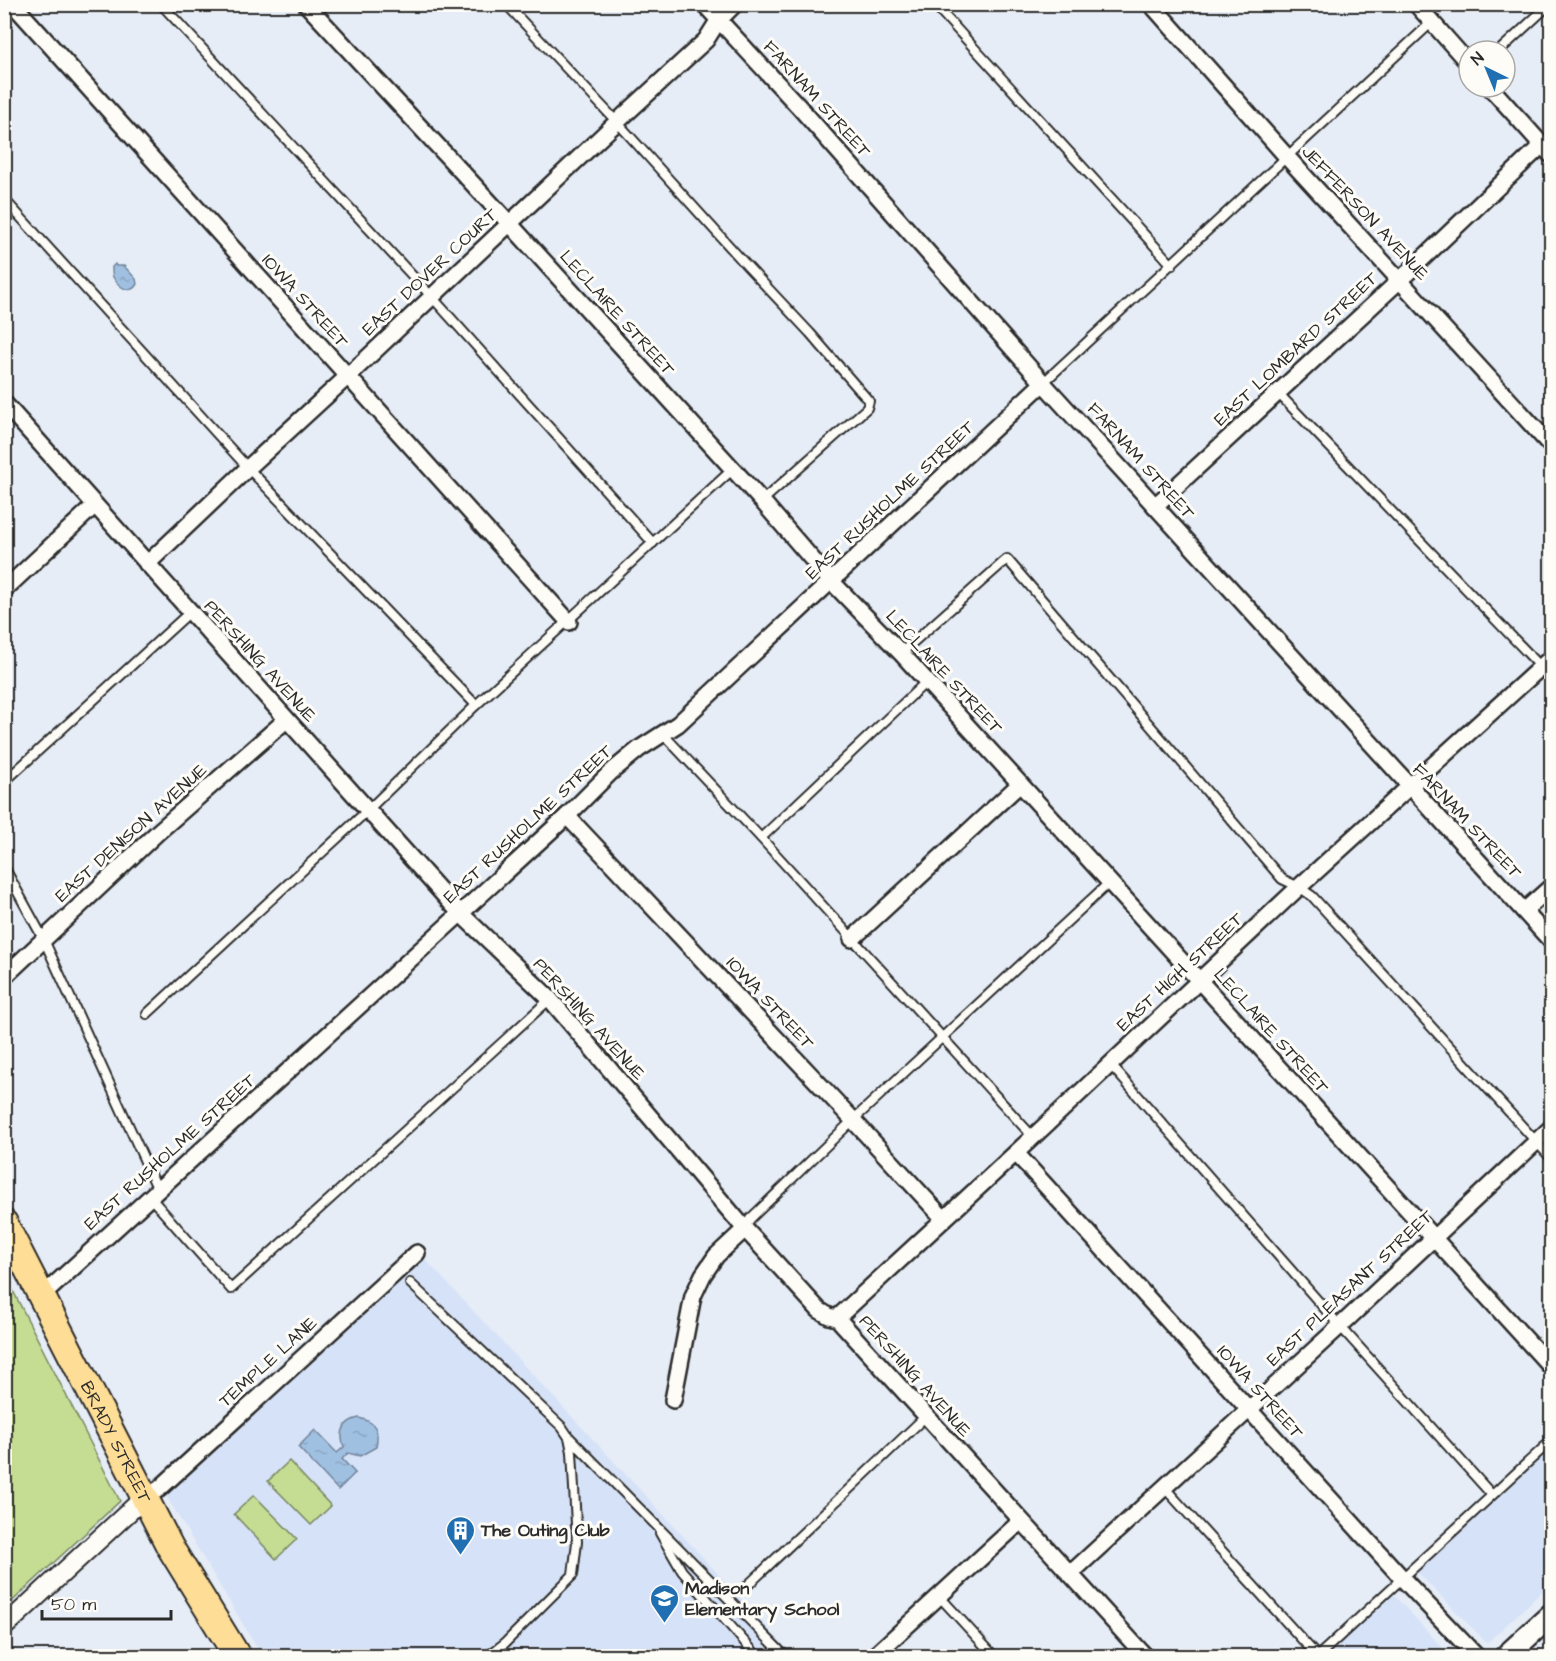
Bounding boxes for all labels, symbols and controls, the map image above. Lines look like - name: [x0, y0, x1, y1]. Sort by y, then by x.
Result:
- street label: FARNAM STREET: [758, 35, 877, 164]
- north arrow: [1457, 39, 1517, 99]
- text: N: [1466, 47, 1489, 70]
- street label: JEFFERSON AVENUE: [1296, 140, 1434, 286]
- street label: EAST DOVER COURT: [357, 202, 504, 341]
- street label: LECLAIRE STREET: [554, 245, 681, 382]
- street label: IOWA STREET: [256, 249, 354, 354]
- street label: EAST LOMBARD STREET: [1209, 266, 1384, 432]
- street label: FARNAM STREET: [1082, 397, 1201, 526]
- street label: EAST RUSHOLME STREET: [800, 414, 981, 585]
- street label: PERSHING AVENUE: [198, 594, 322, 728]
- street label: LECLAIRE STREET: [880, 604, 1009, 740]
- street label: EAST RUSHOLME STREET: [438, 738, 619, 909]
- street label: EAST DENISON AVENUE: [50, 758, 213, 908]
- street label: FARNAM STREET: [1407, 758, 1528, 885]
- street label: EAST HIGH STREET: [1111, 906, 1249, 1037]
- street label: IOWA STREET: [720, 951, 820, 1055]
- street label: PERSHING AVENUE: [527, 952, 651, 1086]
- street label: LECLAIRE STREET: [1208, 963, 1335, 1100]
- street label: EAST RUSHOLME STREET: [79, 1068, 262, 1236]
- street label: EAST PLEASANT STREET: [1261, 1204, 1439, 1372]
- street label: PERSHING AVENUE: [853, 1309, 977, 1443]
- street label: TEMPLE LANE: [213, 1311, 323, 1413]
- street label: IOWA STREET: [1211, 1340, 1309, 1445]
- street label: BRADY STREET: [75, 1377, 158, 1508]
- building icon: The Outing Club: [444, 1514, 476, 1556]
- place label: The Outing Club: [480, 1518, 610, 1544]
- place label: Madison Elementary School: [685, 1576, 840, 1623]
- school or university icon: Madison Elementary School: [648, 1582, 680, 1624]
- scale bar: [42, 1583, 171, 1621]
- text: 50 m: [51, 1592, 96, 1617]

